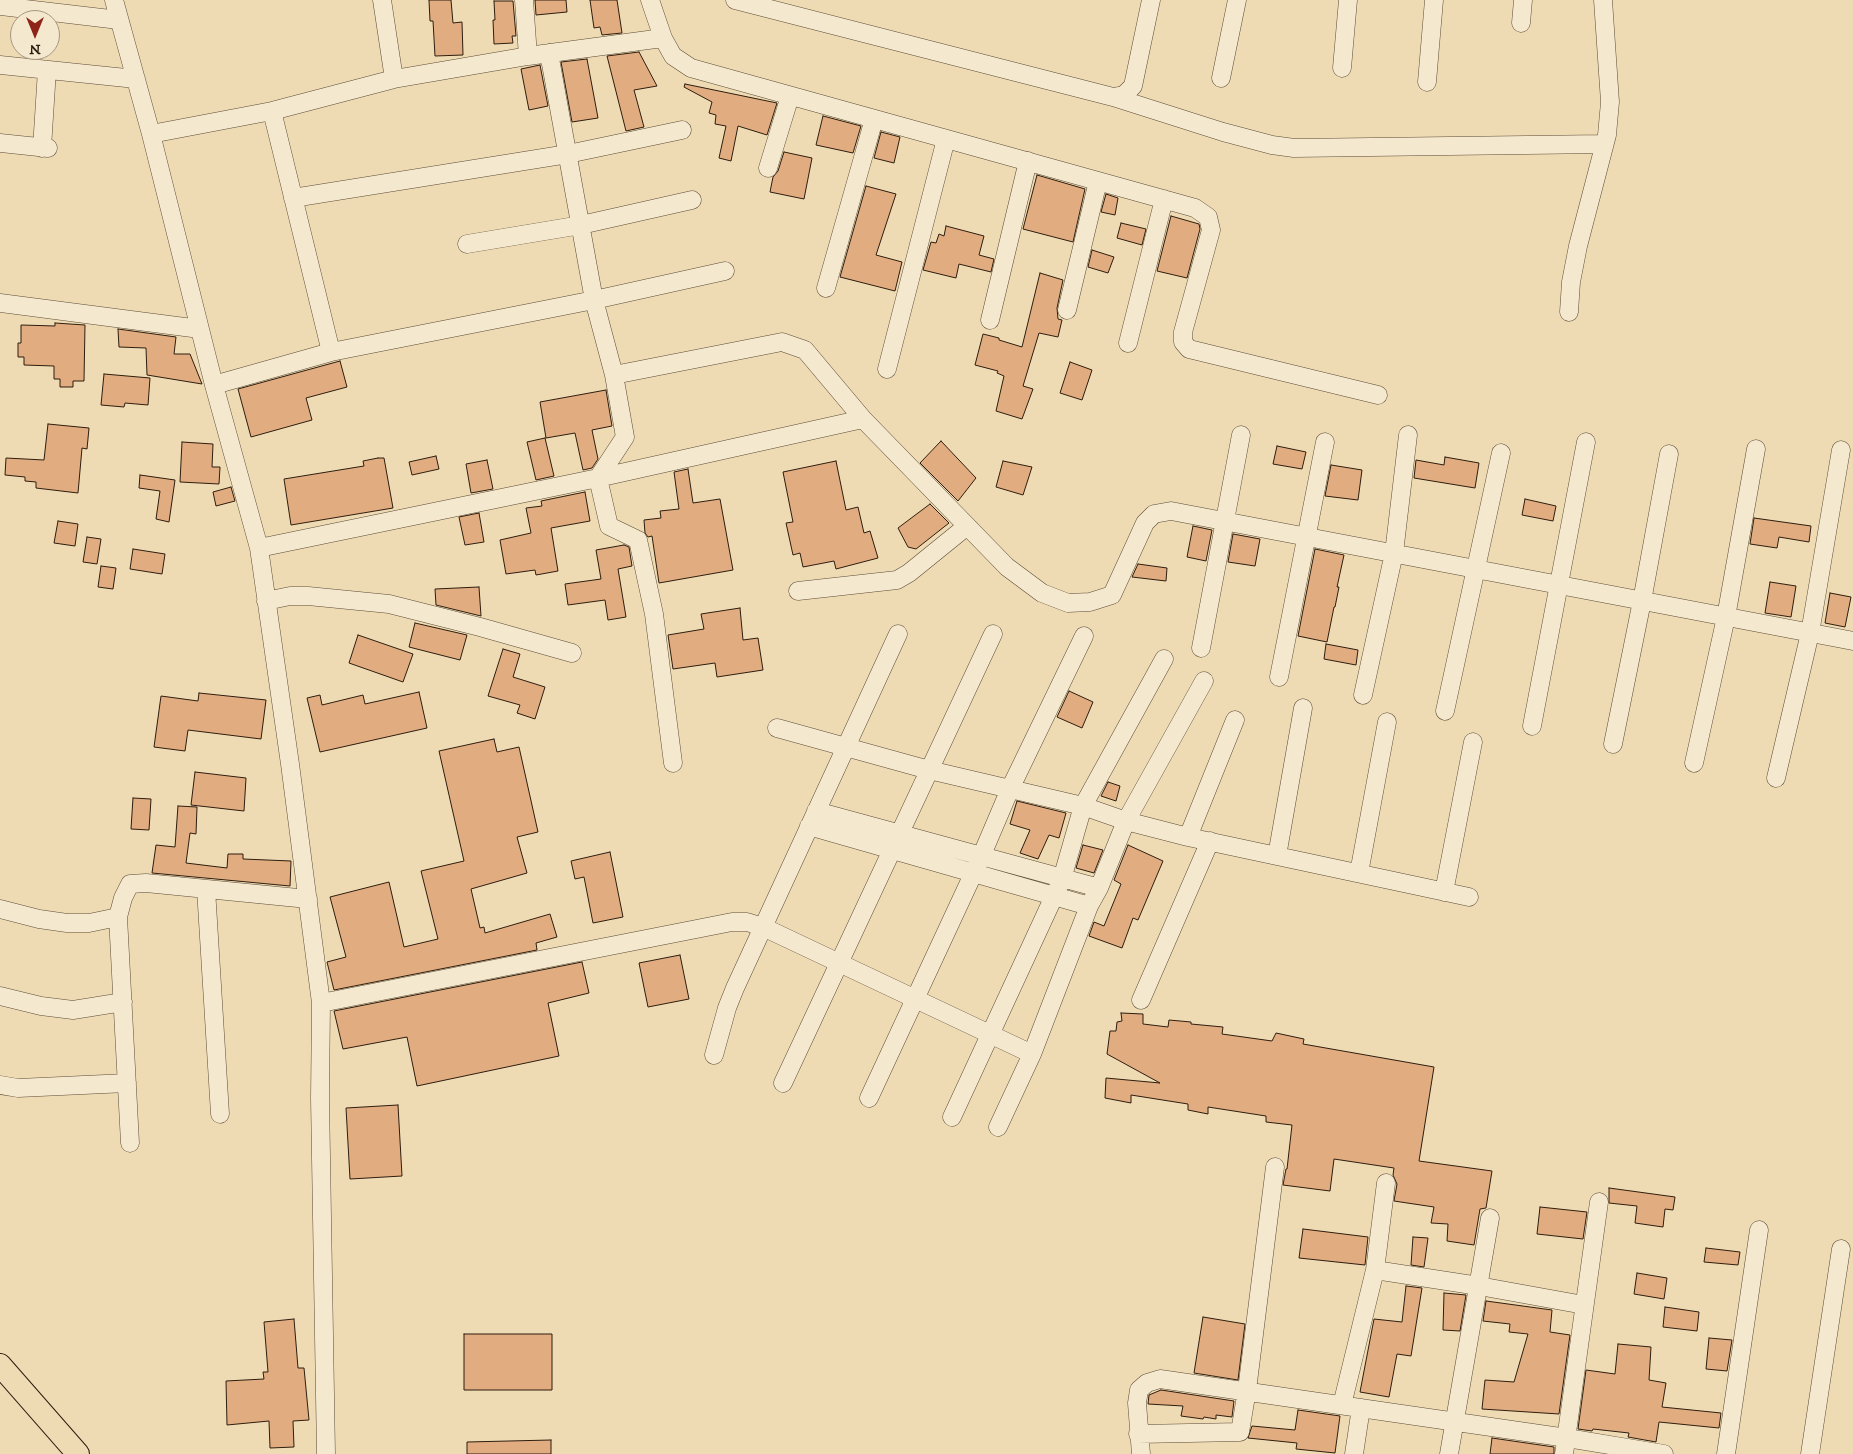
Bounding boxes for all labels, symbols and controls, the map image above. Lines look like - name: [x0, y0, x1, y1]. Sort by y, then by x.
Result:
- north arrow: [10, 10, 60, 60]
- text: N: [29, 40, 41, 58]

